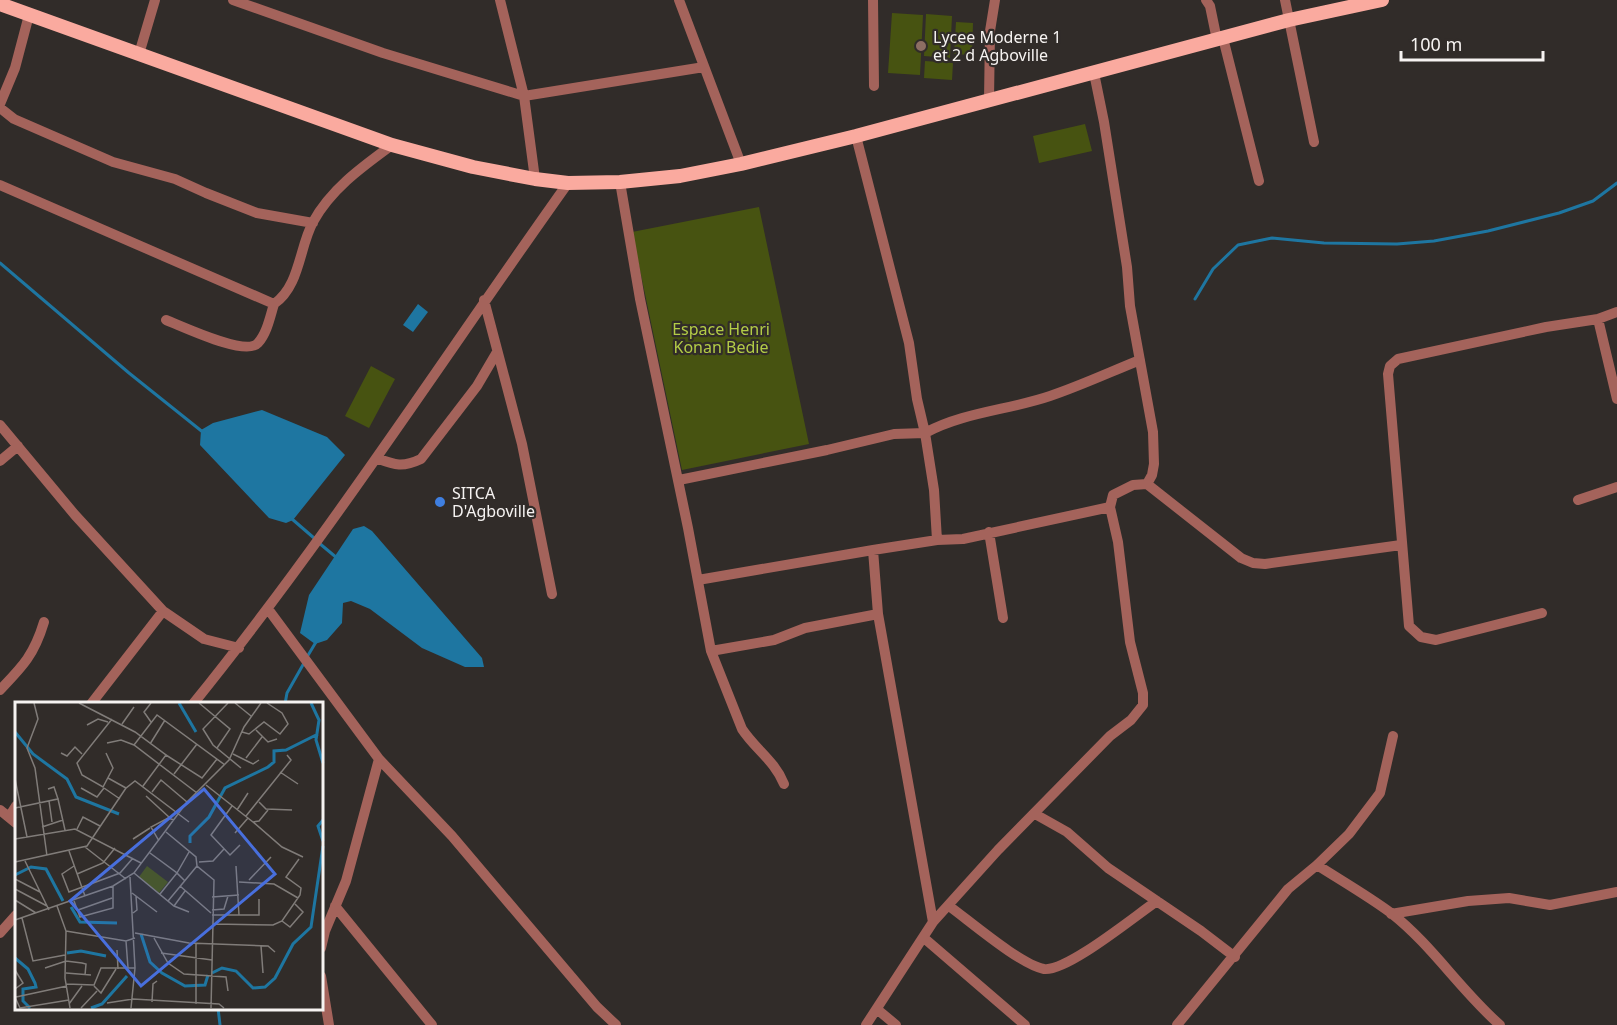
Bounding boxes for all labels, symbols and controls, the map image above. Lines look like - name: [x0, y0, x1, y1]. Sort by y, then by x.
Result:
- scale bar: [1401, 24, 1544, 62]
- place label: Lycee Moderne 1 et 2 d Agboville: [933, 26, 1061, 66]
- text: 100 m: [1410, 32, 1462, 56]
- marker: Lycee Moderne 1 et 2 d Agboville: [914, 39, 928, 53]
- park label: Espace Henri Konan Bedie: [672, 318, 770, 358]
- place label: SITCA D'Agboville: [452, 482, 535, 522]
- marker: SITCA D'Agboville: [433, 495, 447, 509]
- inset map: [15, 702, 322, 1010]

